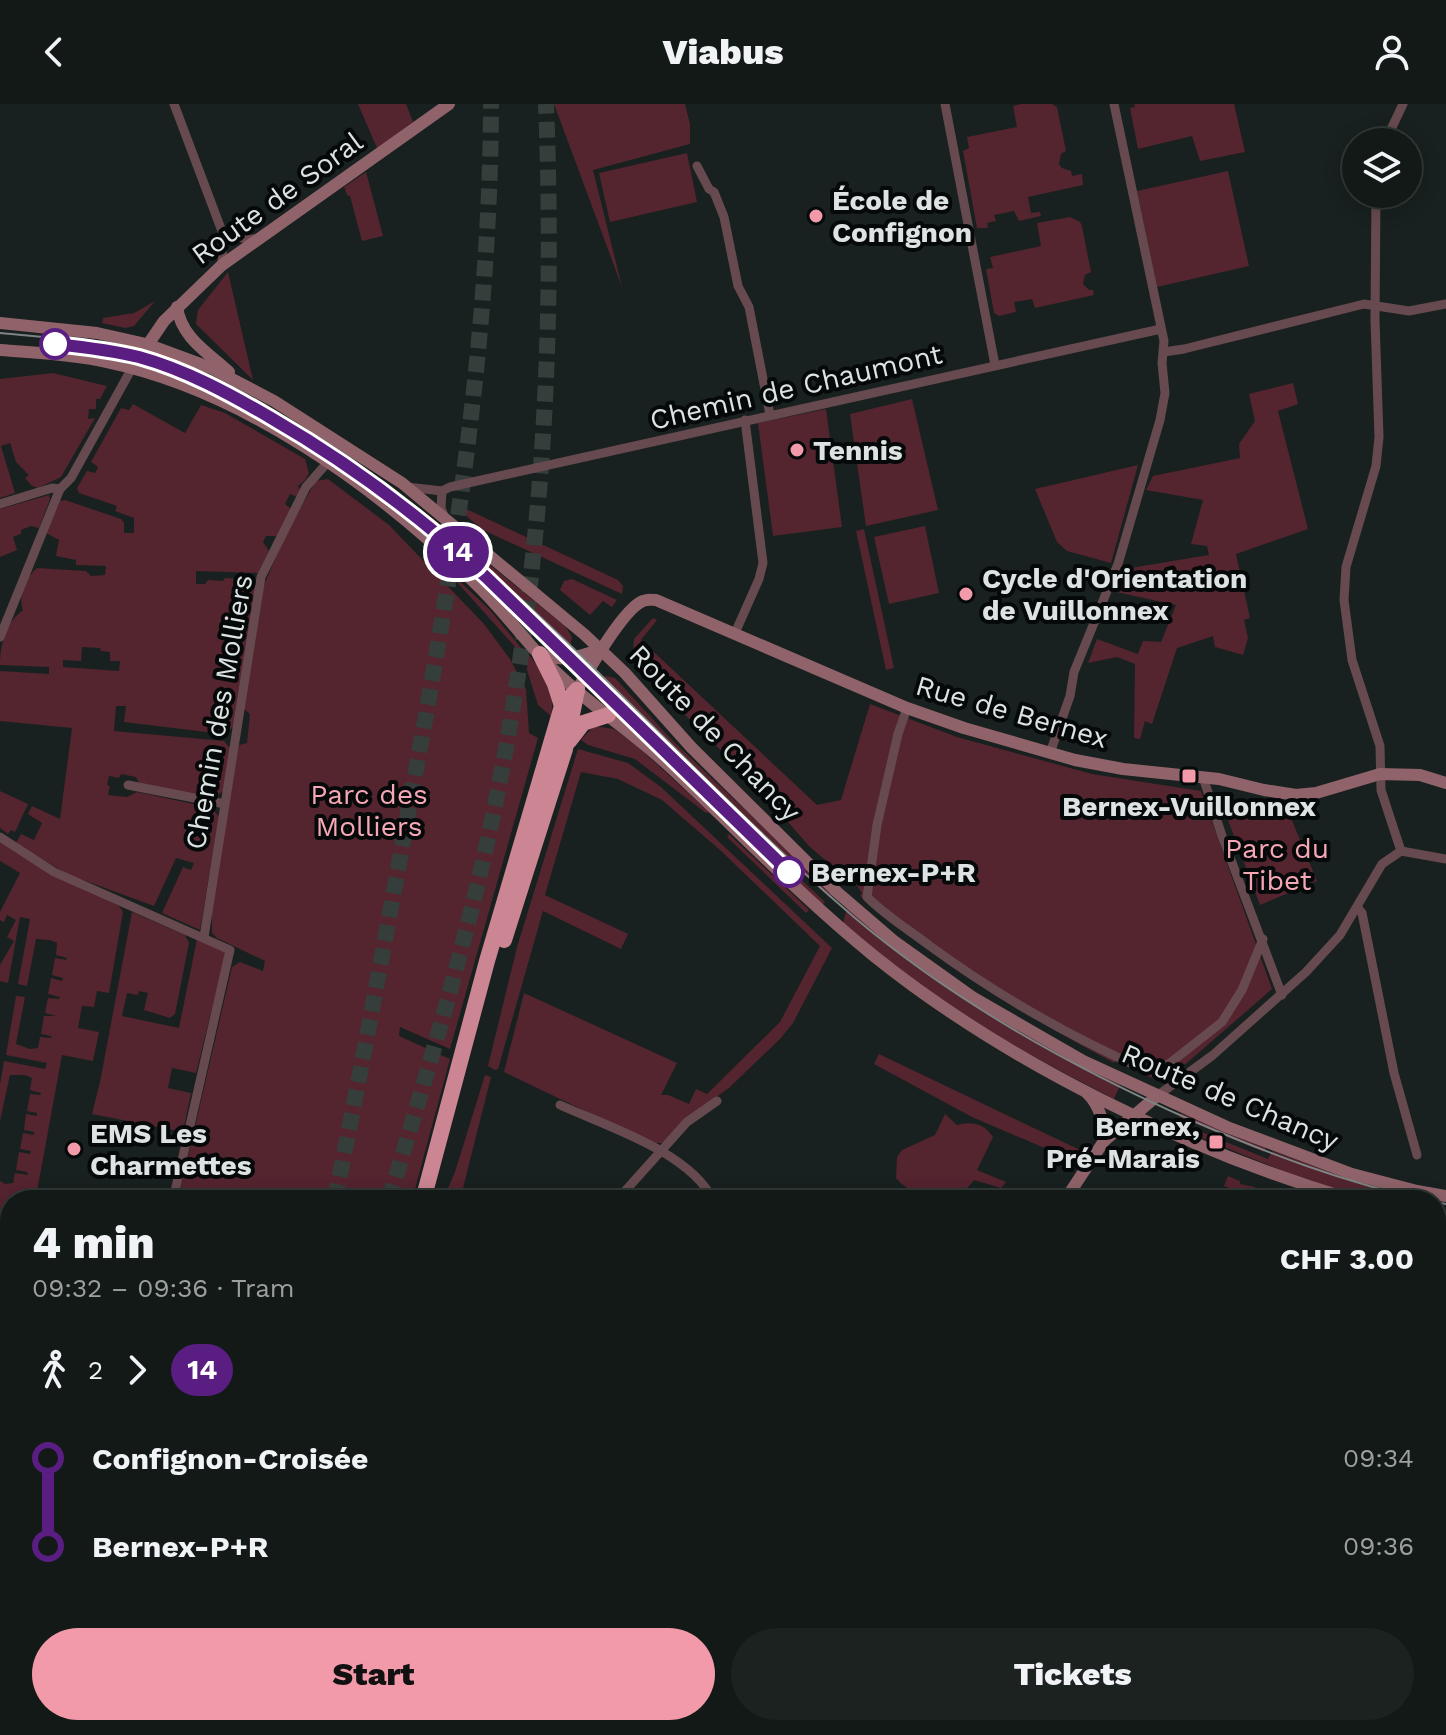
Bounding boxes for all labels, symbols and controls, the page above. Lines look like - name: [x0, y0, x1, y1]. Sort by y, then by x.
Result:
- icon: back: [32, 30, 76, 74]
- icon: person: [1370, 30, 1414, 74]
- text: Viabus: [662, 31, 784, 73]
- street label: Route de Soral: [185, 125, 369, 271]
- map controls: [1342, 128, 1422, 208]
- button: layers: [1342, 128, 1422, 208]
- place label: École de Confignon: [832, 184, 972, 249]
- marker: École de Confignon: [807, 207, 825, 225]
- unlabelled marker: [40, 329, 70, 359]
- street label: Chemin de Chaumont: [647, 337, 946, 437]
- place label: Tennis: [813, 434, 903, 467]
- marker: Tennis: [788, 441, 806, 459]
- line badge: 14: [422, 526, 494, 578]
- text: 14: [443, 535, 473, 568]
- place label: Cycle d'Orientation de Vuillonnex: [982, 562, 1247, 627]
- street label: Chemin des Molliers: [179, 572, 259, 852]
- marker: Cycle d'Orientation de Vuillonnex: [957, 585, 975, 603]
- street label: Route de Chancy: [622, 638, 808, 828]
- street label: Rue de Bernex: [912, 669, 1112, 755]
- marker: Bernex-Vuillonnex: [1180, 767, 1198, 785]
- park label: Parc des Molliers: [310, 778, 428, 843]
- place label: Bernex-Vuillonnex: [1062, 790, 1316, 823]
- park label: Parc du Tibet: [1225, 832, 1329, 897]
- place label: Bernex-P+R: [811, 856, 976, 889]
- marker: Bernex-P+R: [774, 857, 804, 887]
- street label: Route de Chancy: [1117, 1036, 1344, 1158]
- place label: Bernex, Pré-Marais: [1046, 1110, 1200, 1175]
- place label: EMS Les Charmettes: [90, 1117, 252, 1182]
- marker: Bernex, Pré-Marais: [1207, 1133, 1225, 1151]
- marker: EMS Les Charmettes: [65, 1140, 83, 1158]
- text: 4 min: [32, 1217, 154, 1269]
- text: CHF 3.00: [1280, 1241, 1414, 1276]
- text: 09:32 – 09:36 · Tram: [32, 1273, 295, 1303]
- icon: walk: [32, 1348, 76, 1392]
- icon: forward: [115, 1348, 159, 1392]
- text: 14: [187, 1353, 217, 1386]
- text: 2: [88, 1355, 103, 1385]
- text: Confignon-Croisée: [92, 1441, 368, 1476]
- text: 09:34: [1343, 1443, 1414, 1473]
- text: Bernex-P+R: [92, 1529, 269, 1564]
- text: 09:36: [1343, 1531, 1414, 1561]
- button: Start: [32, 1628, 715, 1720]
- button: Tickets: [731, 1628, 1414, 1720]

